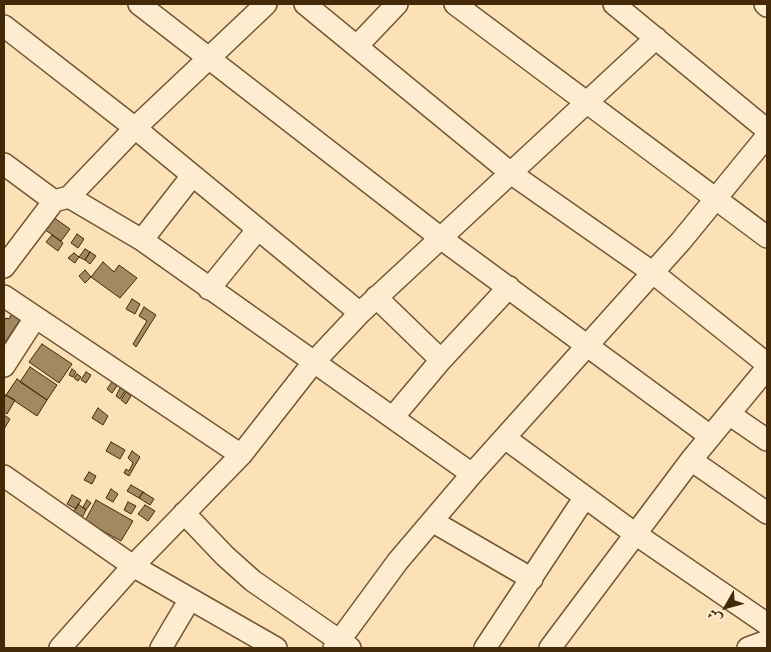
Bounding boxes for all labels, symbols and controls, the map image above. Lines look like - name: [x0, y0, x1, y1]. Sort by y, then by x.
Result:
- north arrow: [701, 582, 751, 632]
- text: ش: [703, 605, 726, 627]

